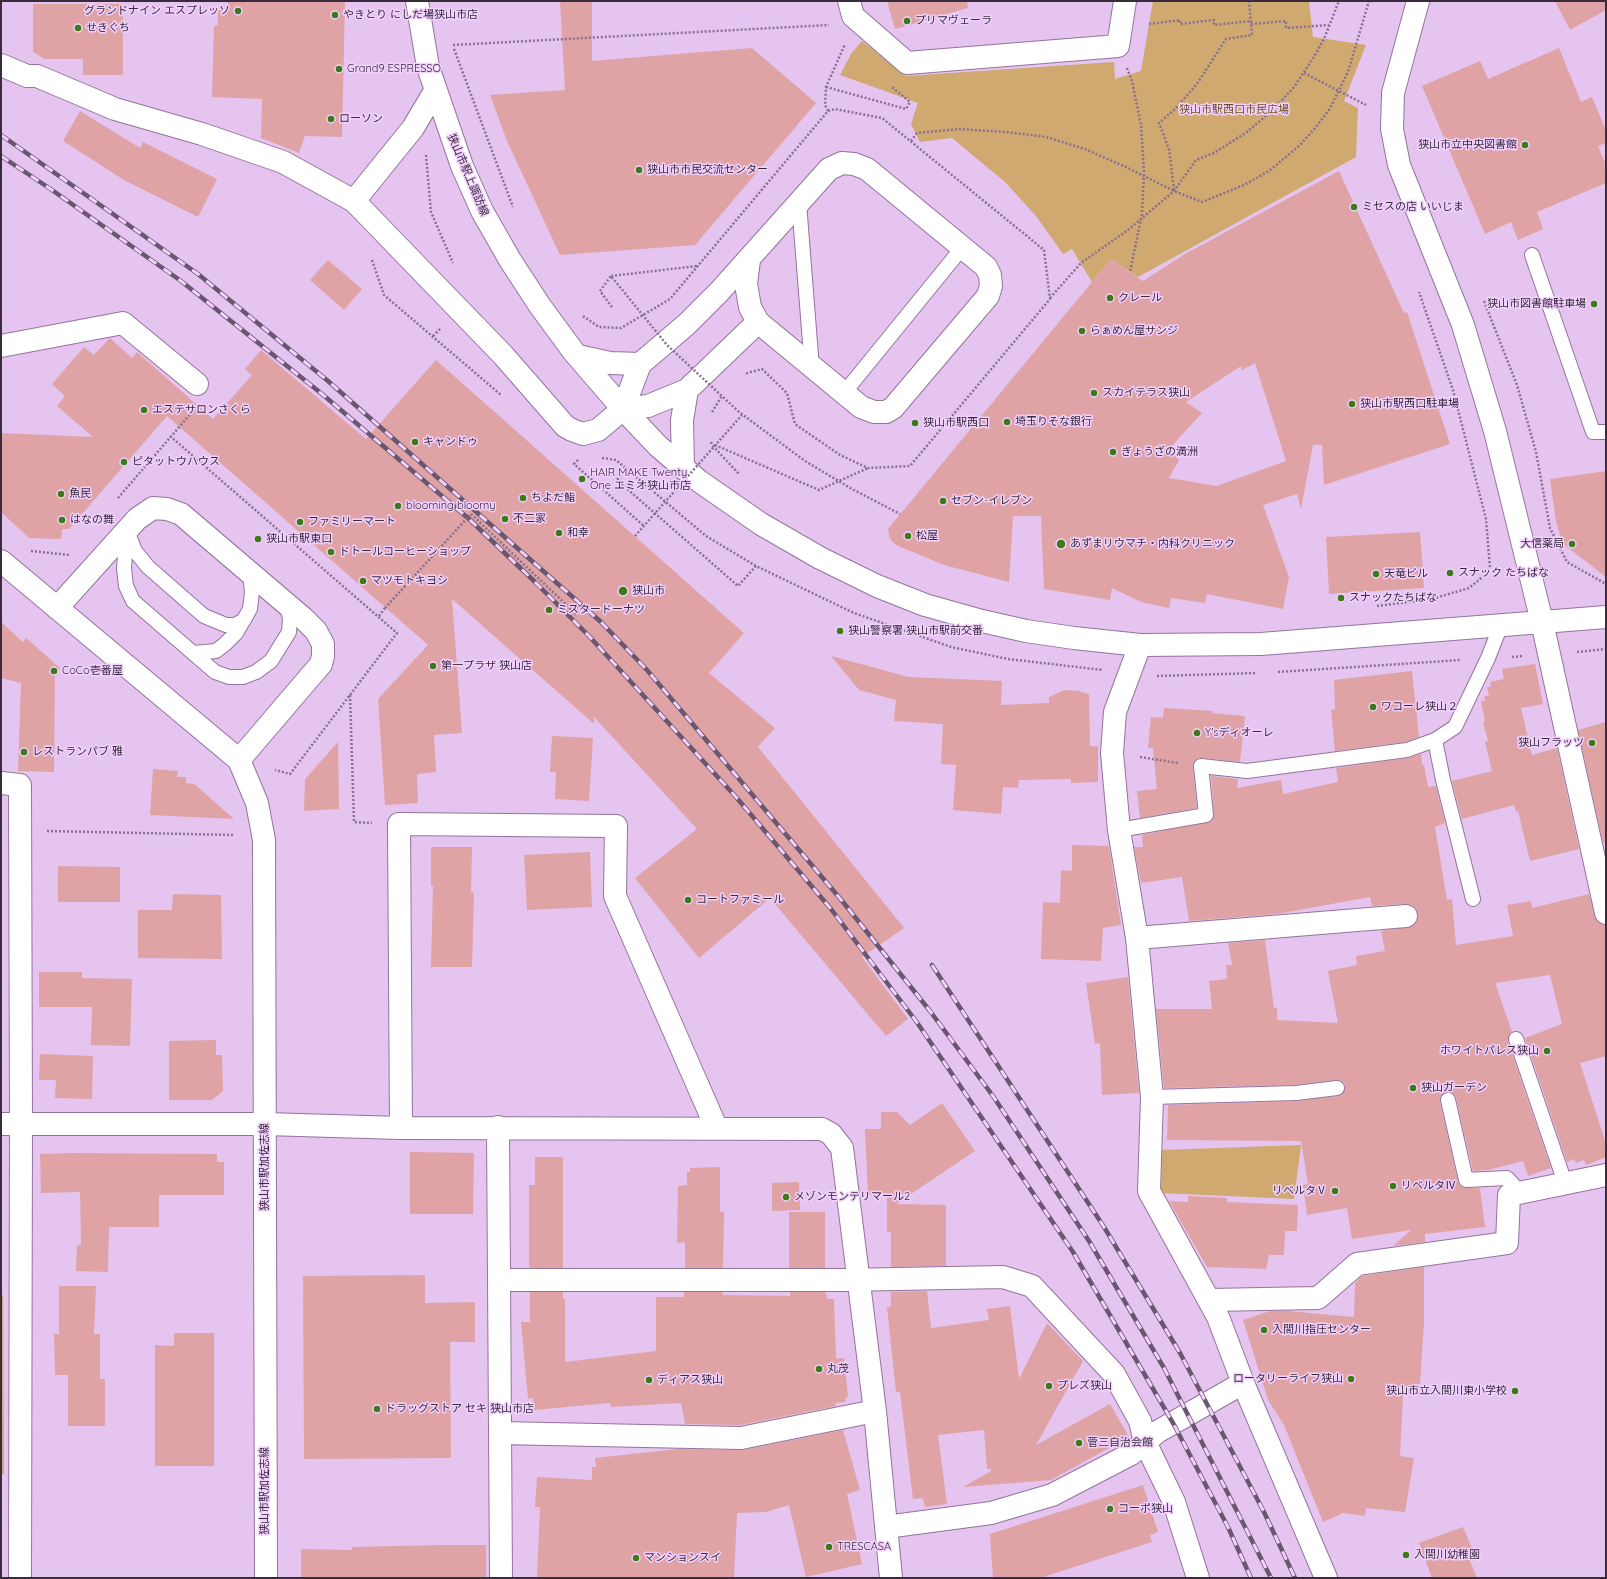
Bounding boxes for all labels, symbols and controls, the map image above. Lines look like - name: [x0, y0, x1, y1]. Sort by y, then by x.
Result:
- place label: グランドナイン エスプレッソ: [84, 4, 230, 18]
- marker: グランドナイン エスプレッソ: [233, 6, 243, 16]
- place label: やきとり にしだ場狭山市店: [343, 8, 478, 22]
- marker: やきとり にしだ場狭山市店: [330, 10, 340, 20]
- place label: プリマヴェーラ: [915, 14, 992, 28]
- marker: プリマヴェーラ: [902, 16, 912, 26]
- place label: せきぐち: [86, 21, 130, 35]
- marker: せきぐち: [73, 23, 83, 33]
- place label: Grand9 ESPRESSO: [347, 62, 441, 76]
- marker: Grand9 ESPRESSO: [334, 64, 344, 74]
- park label: 狭山市駅西口市民広場: [1179, 103, 1289, 117]
- place label: ローソン: [339, 112, 383, 126]
- marker: ローソン: [326, 114, 336, 124]
- street label: 狭山市駅上諏訪線: [445, 132, 491, 218]
- place label: 狭山市立中央図書館: [1418, 138, 1517, 152]
- marker: 狭山市立中央図書館: [1520, 140, 1530, 150]
- place label: 狭山市市民交流センター: [647, 163, 768, 177]
- marker: 狭山市市民交流センター: [634, 165, 644, 175]
- place label: ミセスの店 いいじま: [1362, 200, 1464, 214]
- marker: ミセスの店 いいじま: [1349, 202, 1359, 212]
- place label: クレール: [1118, 291, 1162, 305]
- marker: クレール: [1105, 293, 1115, 303]
- place label: 狭山市図書館駐車場: [1487, 297, 1586, 311]
- marker: 狭山市図書館駐車場: [1589, 299, 1599, 309]
- place label: らぁめん屋サンジ: [1090, 324, 1178, 338]
- marker: らぁめん屋サンジ: [1077, 326, 1087, 336]
- place label: スカイテラス狭山: [1102, 386, 1190, 400]
- marker: スカイテラス狭山: [1089, 388, 1099, 398]
- place label: 狭山市駅西口駐車場: [1360, 397, 1459, 411]
- marker: 狭山市駅西口駐車場: [1347, 399, 1357, 409]
- place label: エステサロンさくら: [152, 403, 251, 417]
- marker: エステサロンさくら: [139, 405, 149, 415]
- place label: 埼玉りそな銀行: [1015, 415, 1092, 429]
- place label: 狭山市駅西口: [923, 416, 989, 430]
- marker: 埼玉りそな銀行: [1002, 417, 1012, 427]
- marker: 狭山市駅西口: [910, 418, 920, 428]
- place label: キャンドゥ: [423, 435, 478, 449]
- marker: キャンドゥ: [410, 437, 420, 447]
- place label: ぎょうざの満洲: [1121, 445, 1198, 459]
- marker: ぎょうざの満洲: [1108, 447, 1118, 457]
- place label: ピタットウハウス: [132, 455, 220, 469]
- marker: ピタットウハウス: [119, 457, 129, 467]
- place label: HAIR MAKE Twenty One エミオ狭山市店: [590, 466, 691, 492]
- marker: HAIR MAKE Twenty One エミオ狭山市店: [577, 474, 587, 484]
- place label: 魚民: [69, 487, 91, 501]
- marker: 魚民: [56, 489, 66, 499]
- place label: ちよだ鮨: [531, 491, 575, 505]
- marker: ちよだ鮨: [518, 493, 528, 503]
- place label: セブン-イレブン: [951, 494, 1032, 508]
- marker: セブン-イレブン: [938, 496, 948, 506]
- place label: blooming bloomy: [406, 499, 496, 513]
- marker: blooming bloomy: [393, 501, 403, 511]
- place label: 不二家: [513, 512, 546, 526]
- place label: はなの舞: [70, 513, 114, 527]
- marker: 不二家: [500, 514, 510, 524]
- marker: はなの舞: [57, 515, 67, 525]
- place label: ファミリーマート: [308, 515, 396, 529]
- marker: ファミリーマート: [295, 517, 305, 527]
- place label: 和幸: [567, 526, 589, 540]
- marker: 和幸: [554, 528, 564, 538]
- place label: 松屋: [916, 529, 938, 543]
- marker: 松屋: [903, 531, 913, 541]
- place label: 狭山市駅東口: [266, 532, 332, 546]
- marker: 狭山市駅東口: [253, 534, 263, 544]
- place label: あずまリウマチ・内科クリニック: [1070, 537, 1235, 551]
- place label: 大信薬局: [1520, 537, 1564, 551]
- marker: あずまリウマチ・内科クリニック: [1055, 538, 1067, 550]
- marker: 大信薬局: [1567, 539, 1577, 549]
- place label: ドトールコーヒーショップ: [339, 545, 471, 559]
- marker: ドトールコーヒーショップ: [326, 547, 336, 557]
- place label: スナック たちばな: [1458, 566, 1549, 580]
- place label: 天竜ビル: [1384, 567, 1428, 581]
- marker: スナック たちばな: [1445, 568, 1455, 578]
- marker: 天竜ビル: [1371, 569, 1381, 579]
- place label: マツモトキヨシ: [371, 574, 448, 588]
- marker: マツモトキヨシ: [358, 576, 368, 586]
- place label: 狭山市: [632, 584, 665, 598]
- marker: 狭山市: [617, 585, 629, 597]
- place label: スナックたちばな: [1349, 591, 1437, 605]
- marker: スナックたちばな: [1336, 593, 1346, 603]
- place label: ミスタードーナツ: [557, 603, 645, 617]
- marker: ミスタードーナツ: [544, 605, 554, 615]
- place label: 狭山警察署 狭山市駅前交番: [848, 624, 983, 638]
- marker: 狭山警察署 狭山市駅前交番: [835, 626, 845, 636]
- place label: 第一プラザ 狭山店: [441, 659, 532, 673]
- marker: 第一プラザ 狭山店: [428, 661, 438, 671]
- place label: CoCo壱番屋: [62, 664, 123, 678]
- marker: CoCo壱番屋: [49, 666, 59, 676]
- place label: ワコーレ狭山２: [1381, 700, 1458, 714]
- marker: ワコーレ狭山２: [1368, 702, 1378, 712]
- place label: Y'sディオーレ: [1205, 726, 1273, 740]
- marker: Y'sディオーレ: [1192, 728, 1202, 738]
- place label: 狭山フラッツ: [1518, 736, 1584, 750]
- marker: 狭山フラッツ: [1587, 738, 1597, 748]
- place label: レストランパブ 雅: [32, 745, 123, 759]
- marker: レストランパブ 雅: [19, 747, 29, 757]
- place label: コートファミール: [696, 893, 784, 907]
- marker: コートファミール: [683, 895, 693, 905]
- place label: ホワイトパレス狭山: [1440, 1044, 1539, 1058]
- marker: ホワイトパレス狭山: [1542, 1046, 1552, 1056]
- place label: 狭山ガーデン: [1421, 1081, 1487, 1095]
- marker: 狭山ガーデン: [1408, 1083, 1418, 1093]
- street label: 狭山市駅加佐志線: [258, 1123, 272, 1211]
- place label: リベルタⅣ: [1401, 1179, 1456, 1193]
- marker: リベルタⅣ: [1388, 1181, 1398, 1191]
- place label: リベルタⅤ: [1272, 1184, 1327, 1198]
- marker: リベルタⅤ: [1330, 1186, 1340, 1196]
- place label: メゾンモンテリマール2: [794, 1190, 910, 1204]
- marker: メゾンモンテリマール2: [781, 1192, 791, 1202]
- place label: 入間川指圧センター: [1272, 1323, 1371, 1337]
- marker: 入間川指圧センター: [1259, 1325, 1269, 1335]
- place label: 丸茂: [827, 1362, 849, 1376]
- marker: 丸茂: [814, 1364, 824, 1374]
- place label: ロータリーライフ狭山: [1233, 1372, 1343, 1386]
- place label: ディアス狭山: [657, 1373, 723, 1387]
- marker: ロータリーライフ狭山: [1346, 1374, 1356, 1384]
- marker: ディアス狭山: [644, 1375, 654, 1385]
- place label: プレズ狭山: [1057, 1379, 1112, 1393]
- marker: プレズ狭山: [1044, 1381, 1054, 1391]
- place label: 狭山市立入間川東小学校: [1386, 1384, 1507, 1398]
- marker: 狭山市立入間川東小学校: [1510, 1386, 1520, 1396]
- place label: ドラッグストア セキ 狭山市店: [385, 1402, 534, 1416]
- marker: ドラッグストア セキ 狭山市店: [372, 1404, 382, 1414]
- place label: 菅三自治会館: [1087, 1436, 1153, 1450]
- marker: 菅三自治会館: [1074, 1438, 1084, 1448]
- street label: 狭山市駅加佐志線: [258, 1447, 272, 1535]
- place label: コーポ狭山: [1118, 1502, 1173, 1516]
- marker: コーポ狭山: [1105, 1504, 1115, 1514]
- place label: TRESCASA: [837, 1540, 891, 1554]
- marker: TRESCASA: [824, 1542, 834, 1552]
- place label: 入間川幼稚園: [1414, 1548, 1480, 1562]
- marker: 入間川幼稚園: [1401, 1550, 1411, 1560]
- place label: マンションスイ: [644, 1551, 721, 1565]
- marker: マンションスイ: [631, 1553, 641, 1563]

